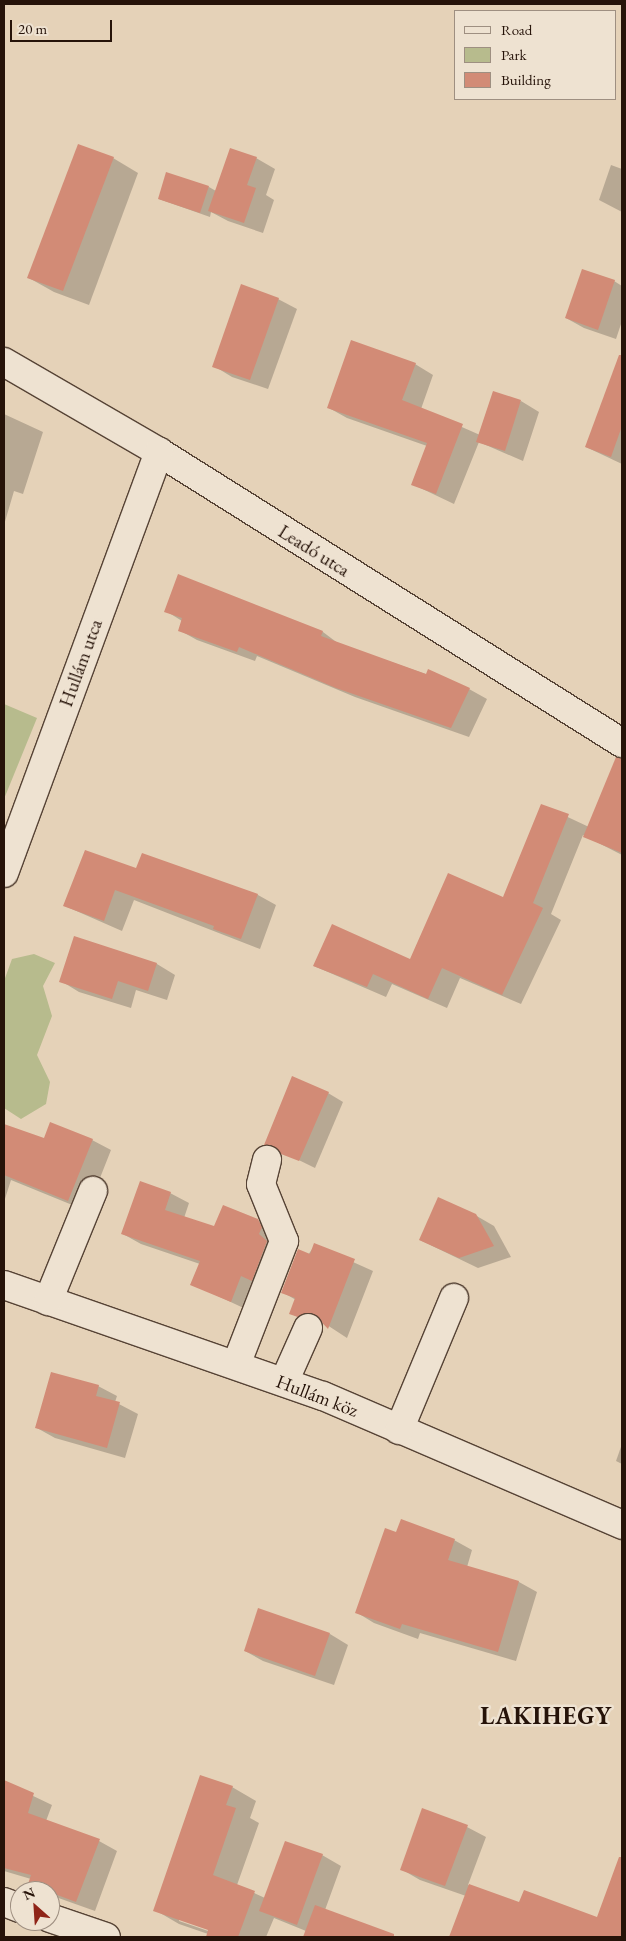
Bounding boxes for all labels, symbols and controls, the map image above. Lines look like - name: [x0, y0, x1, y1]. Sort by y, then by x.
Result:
- scale bar: [12, 10, 115, 42]
- legend: [454, 10, 616, 100]
- text: 20 m: [18, 19, 47, 38]
- text: Road: [501, 20, 532, 39]
- text: Park: [501, 45, 527, 64]
- text: Building: [501, 70, 551, 89]
- street label: Leadó utca: [274, 520, 354, 582]
- street label: Hullám utca: [55, 616, 107, 710]
- street label: Hullám köz: [273, 1370, 361, 1422]
- district label: LAKIHEGY: [479, 1702, 613, 1730]
- north arrow: [10, 1881, 60, 1931]
- text: N: [20, 1883, 38, 1904]

